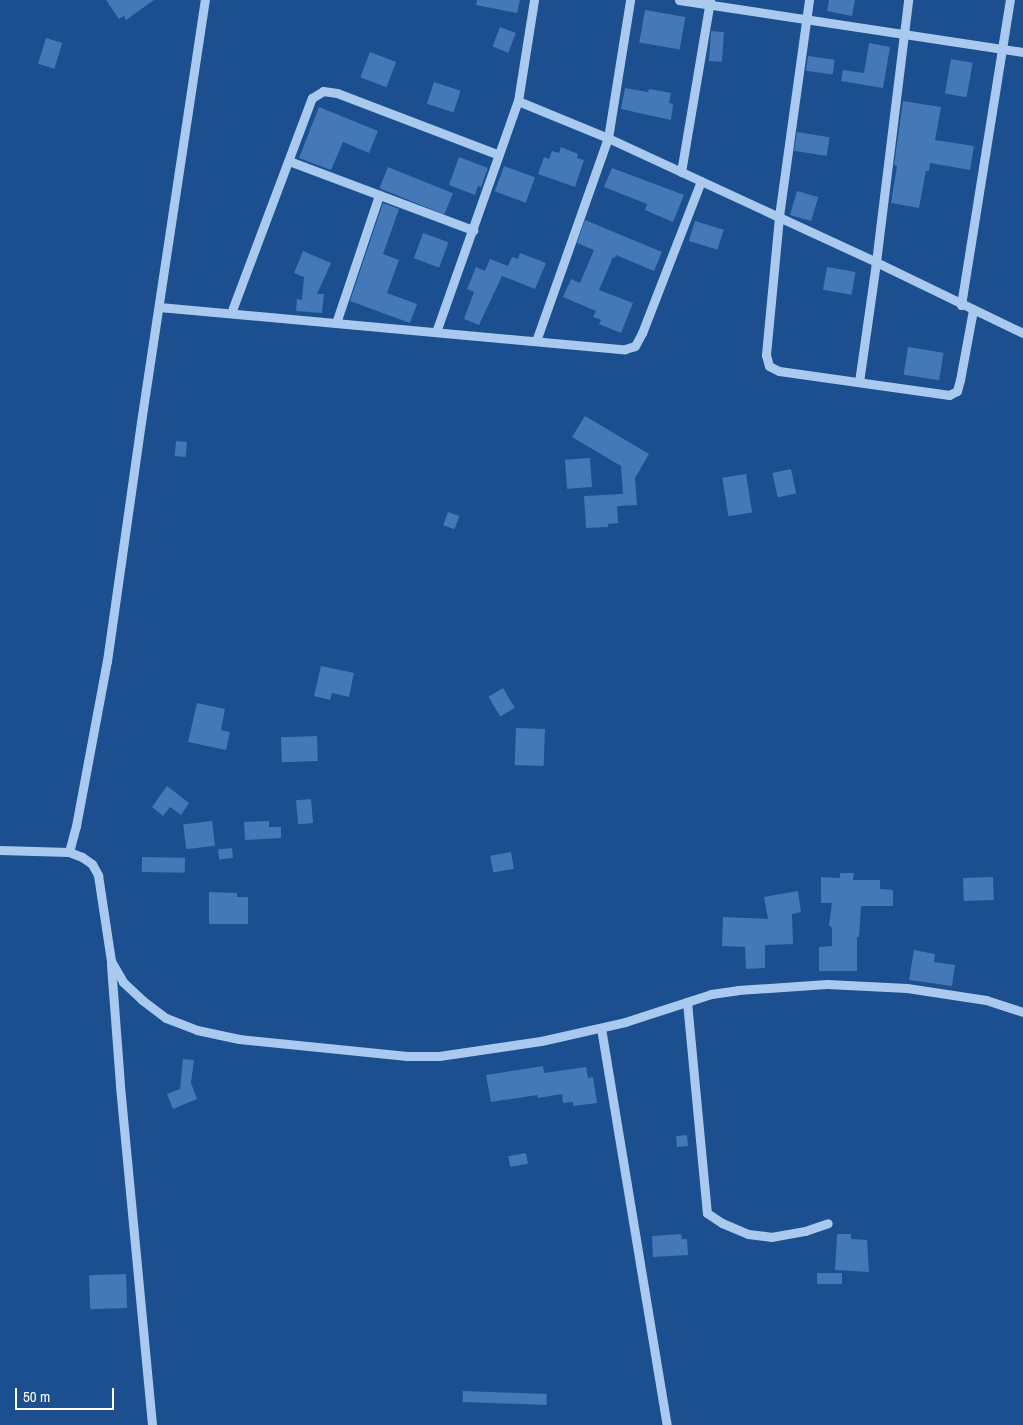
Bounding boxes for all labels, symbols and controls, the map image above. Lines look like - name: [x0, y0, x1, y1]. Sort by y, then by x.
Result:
- scale bar: [18, 1378, 116, 1410]
- text: 50 m: [23, 1386, 50, 1407]

